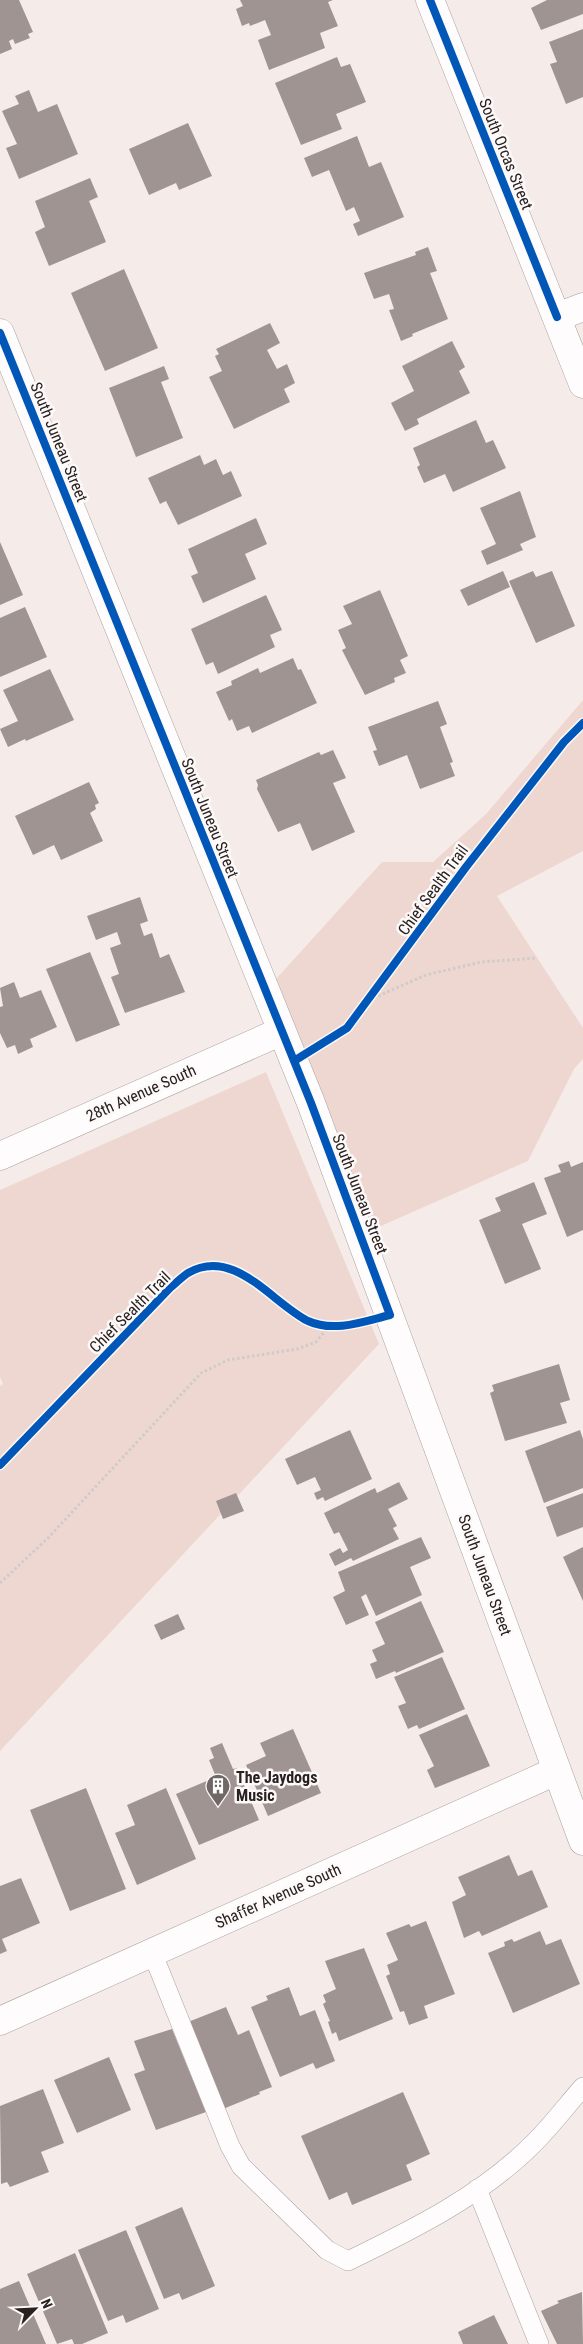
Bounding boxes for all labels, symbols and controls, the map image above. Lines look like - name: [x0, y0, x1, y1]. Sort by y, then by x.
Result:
- street label: South Orcas Street: [475, 96, 537, 213]
- street label: South Juneau Street: [26, 379, 92, 505]
- street label: South Juneau Street: [177, 755, 243, 881]
- street label: Chief Sealth Trail: [394, 841, 472, 939]
- street label: 28th Avenue South: [83, 1060, 199, 1126]
- street label: South Juneau Street: [328, 1131, 392, 1257]
- street label: Chief Sealth Trail: [85, 1267, 175, 1357]
- street label: South Juneau Street: [454, 1512, 516, 1638]
- place label: The Jaydogs Music: [236, 1768, 317, 1805]
- building icon: The Jaydogs Music: [205, 1773, 231, 1807]
- street label: Shaffer Avenue South: [212, 1860, 344, 1932]
- north arrow: [10, 2284, 60, 2334]
- text: N: [38, 2297, 56, 2311]

